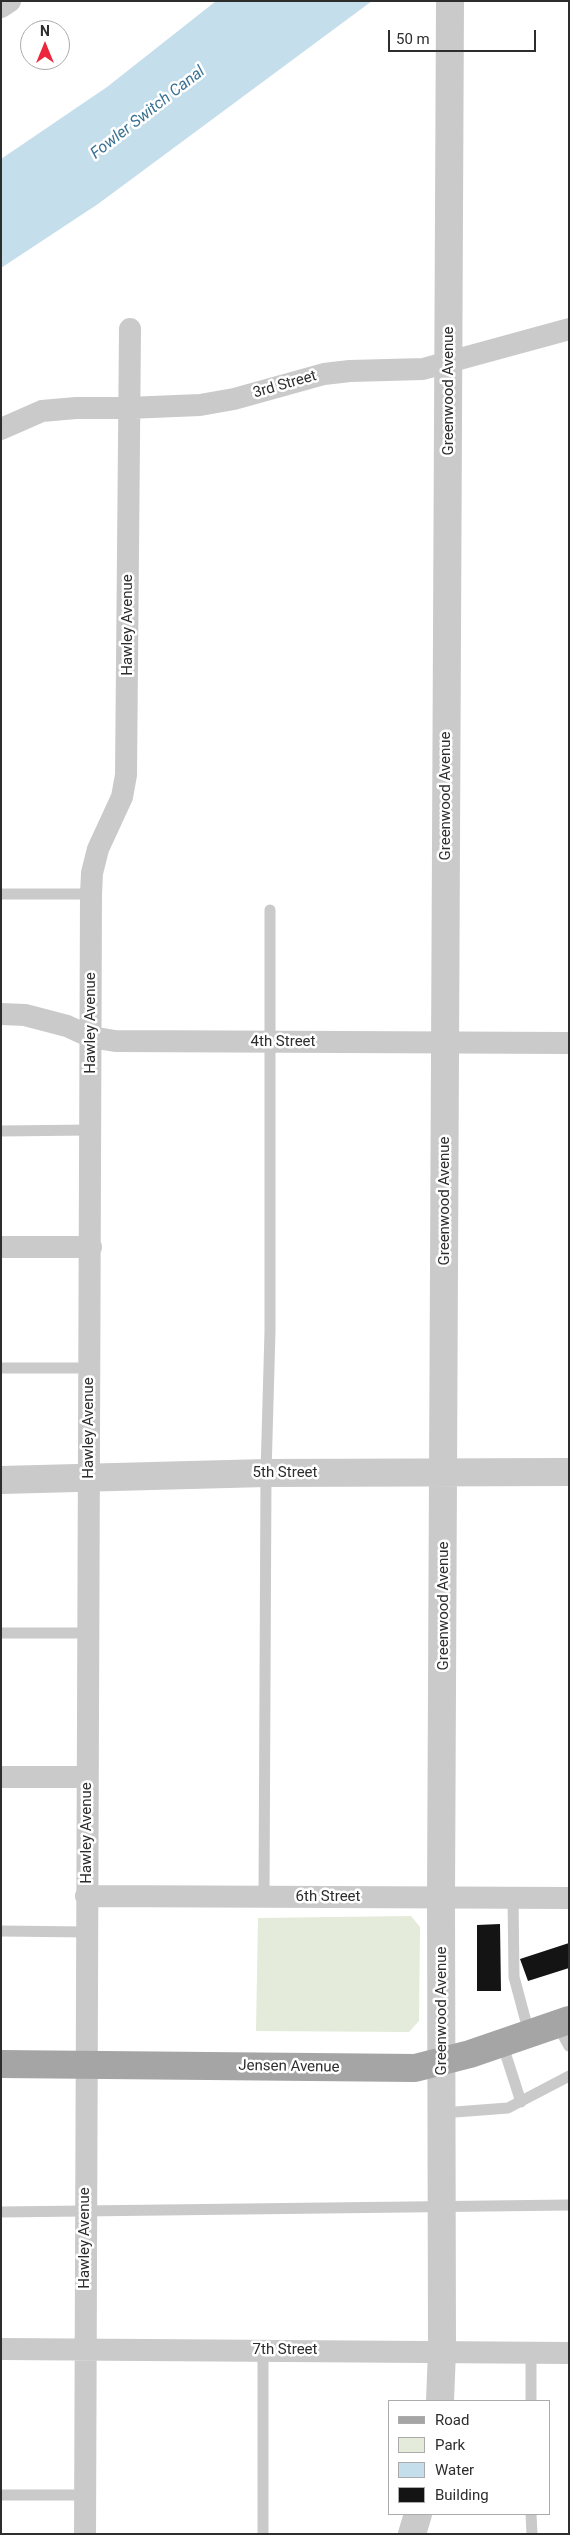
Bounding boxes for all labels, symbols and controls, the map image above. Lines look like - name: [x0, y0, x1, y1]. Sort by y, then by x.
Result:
- north arrow: [20, 20, 70, 70]
- scale bar: [390, 20, 538, 52]
- text: N: [40, 23, 50, 39]
- text: 50 m: [396, 30, 430, 48]
- water label: Fowler Switch Canal: [87, 62, 209, 164]
- street label: Greenwood Avenue: [440, 327, 458, 455]
- street label: 3rd Street: [251, 367, 319, 403]
- street label: Hawley Avenue: [119, 574, 137, 676]
- street label: Greenwood Avenue: [437, 732, 455, 860]
- street label: Hawley Avenue: [82, 972, 100, 1074]
- street label: 4th Street: [251, 1033, 315, 1051]
- street label: Greenwood Avenue: [436, 1137, 454, 1265]
- street label: Hawley Avenue: [80, 1377, 98, 1479]
- street label: 5th Street: [253, 1464, 317, 1482]
- street label: Greenwood Avenue: [435, 1542, 453, 1670]
- street label: Hawley Avenue: [78, 1782, 96, 1884]
- street label: 6th Street: [296, 1888, 360, 1906]
- street label: Greenwood Avenue: [433, 1947, 451, 2075]
- street label: Jensen Avenue: [238, 2057, 340, 2077]
- street label: Hawley Avenue: [76, 2187, 94, 2289]
- street label: 7th Street: [253, 2341, 317, 2359]
- legend: [388, 2400, 550, 2515]
- text: Road: [435, 2411, 469, 2429]
- text: Park: [435, 2436, 465, 2454]
- text: Water: [435, 2461, 474, 2479]
- text: Building: [435, 2486, 489, 2504]

